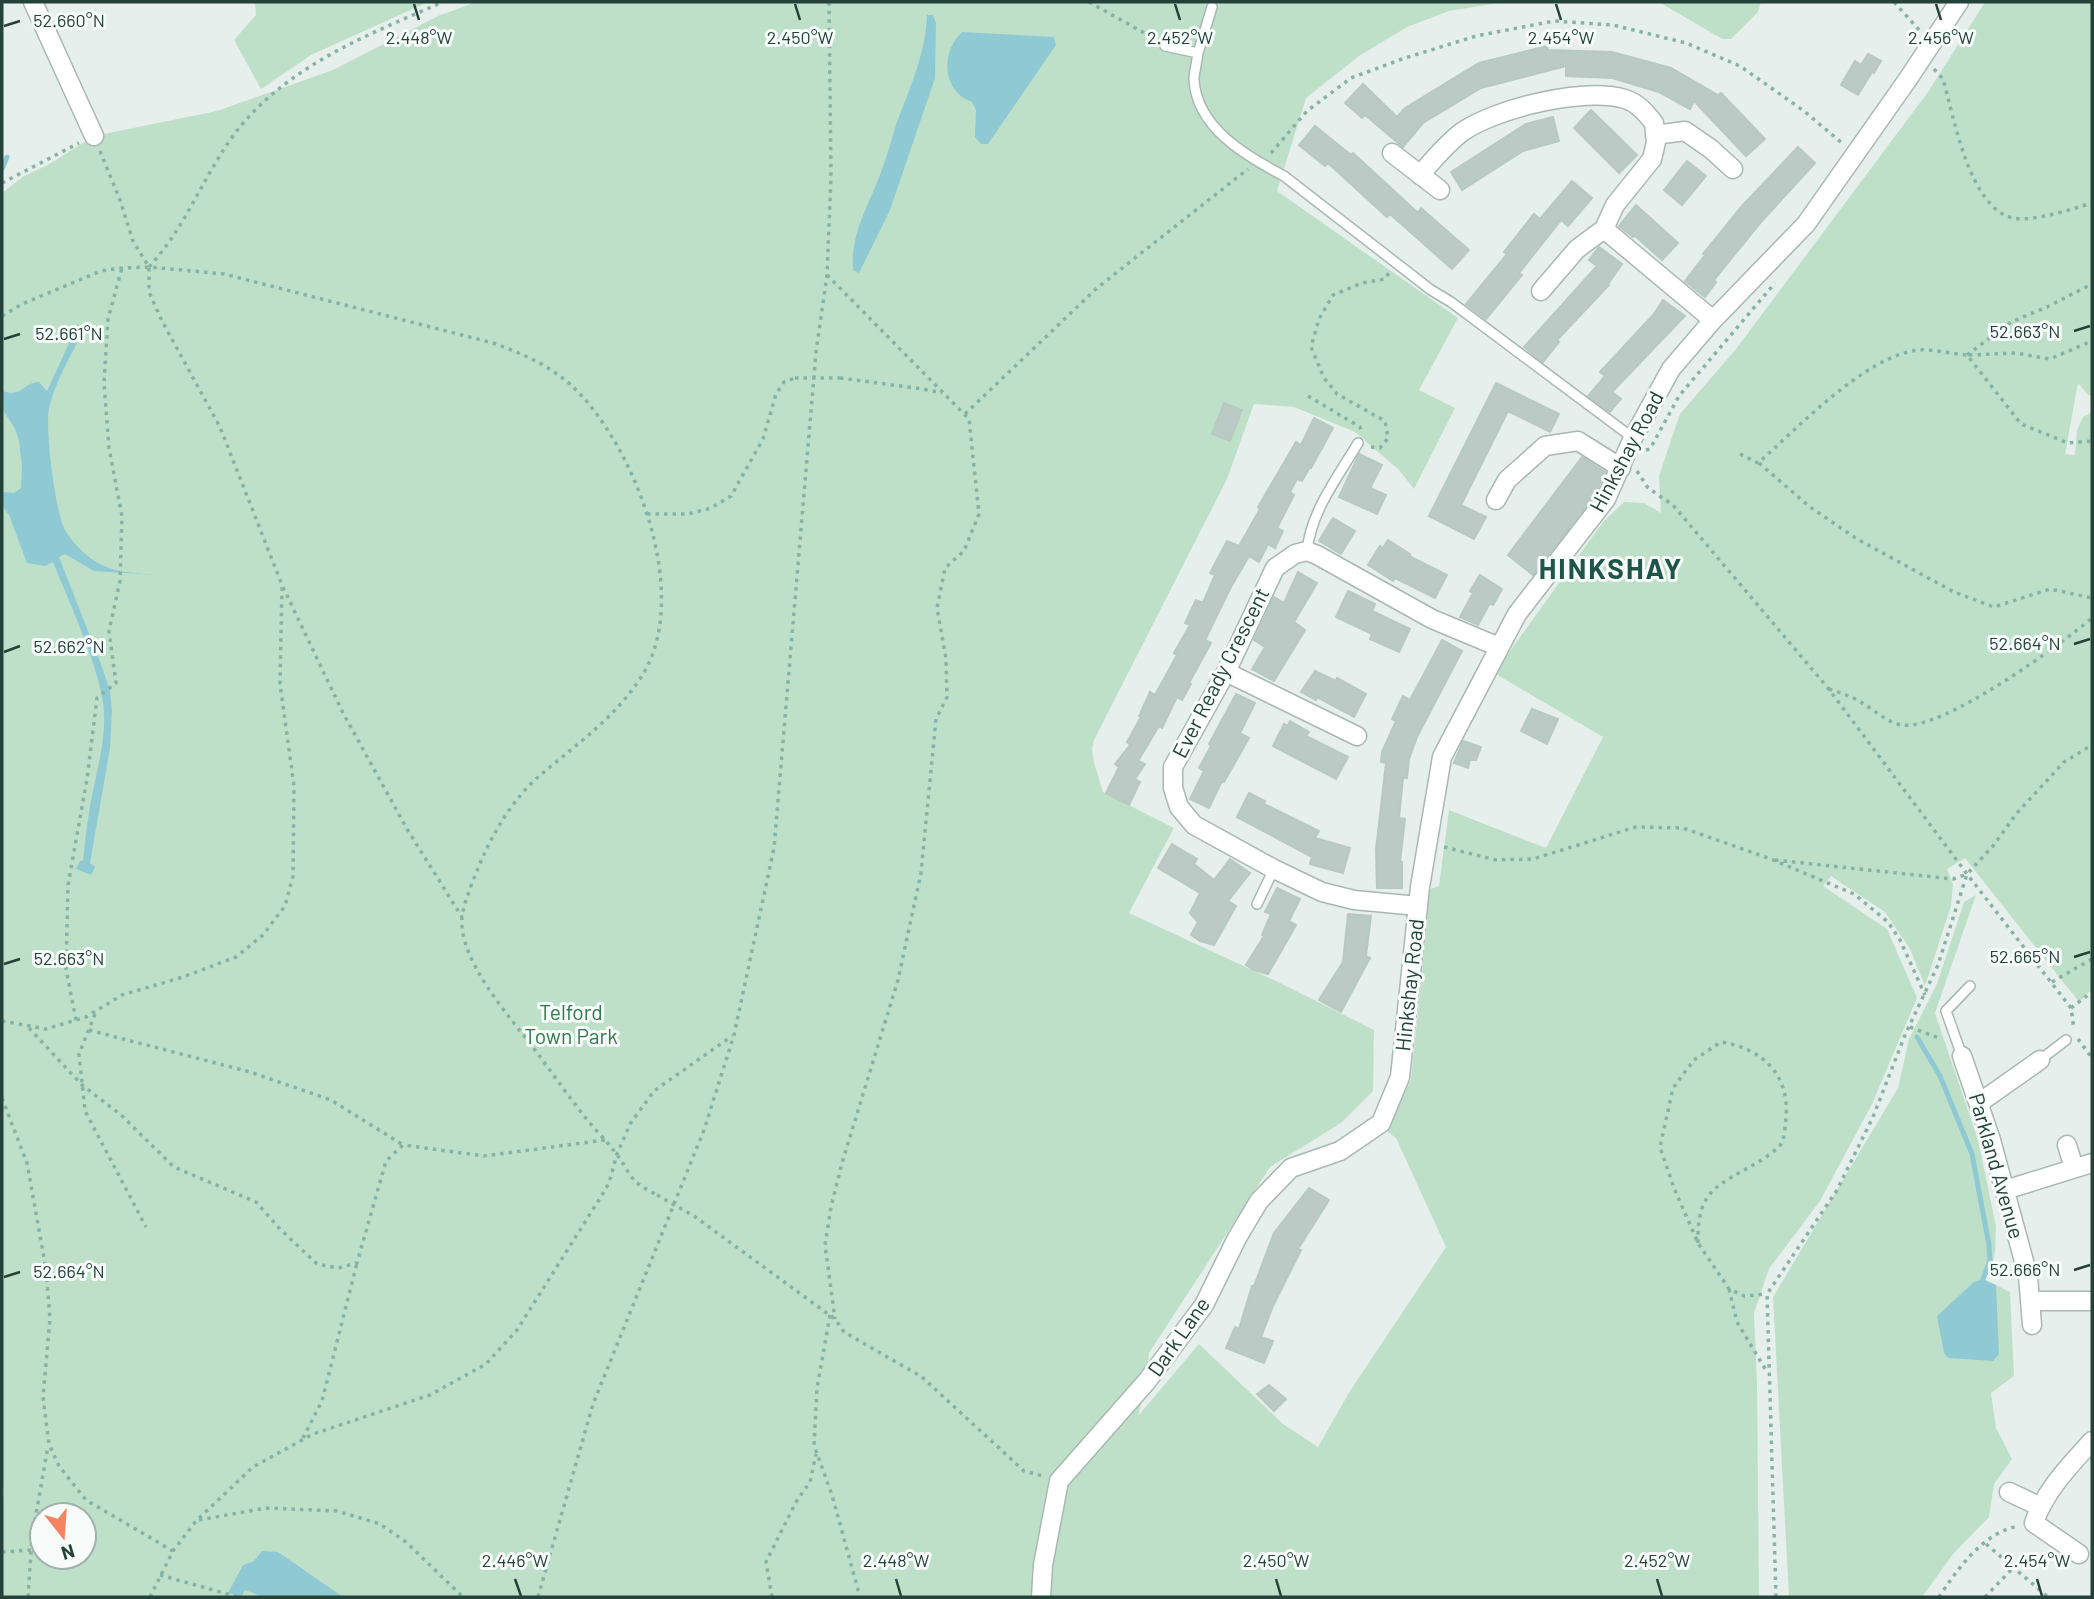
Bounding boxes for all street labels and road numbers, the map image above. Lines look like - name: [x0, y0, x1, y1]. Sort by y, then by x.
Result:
- street label: Hinkshay Road: [1583, 387, 1668, 516]
- street label: Ever Ready Crescent: [1166, 583, 1273, 762]
- street label: Hinkshay Road: [1389, 917, 1428, 1052]
- street label: Parkland Avenue: [1965, 1090, 2030, 1241]
- street label: Dark Lane: [1141, 1292, 1214, 1381]

